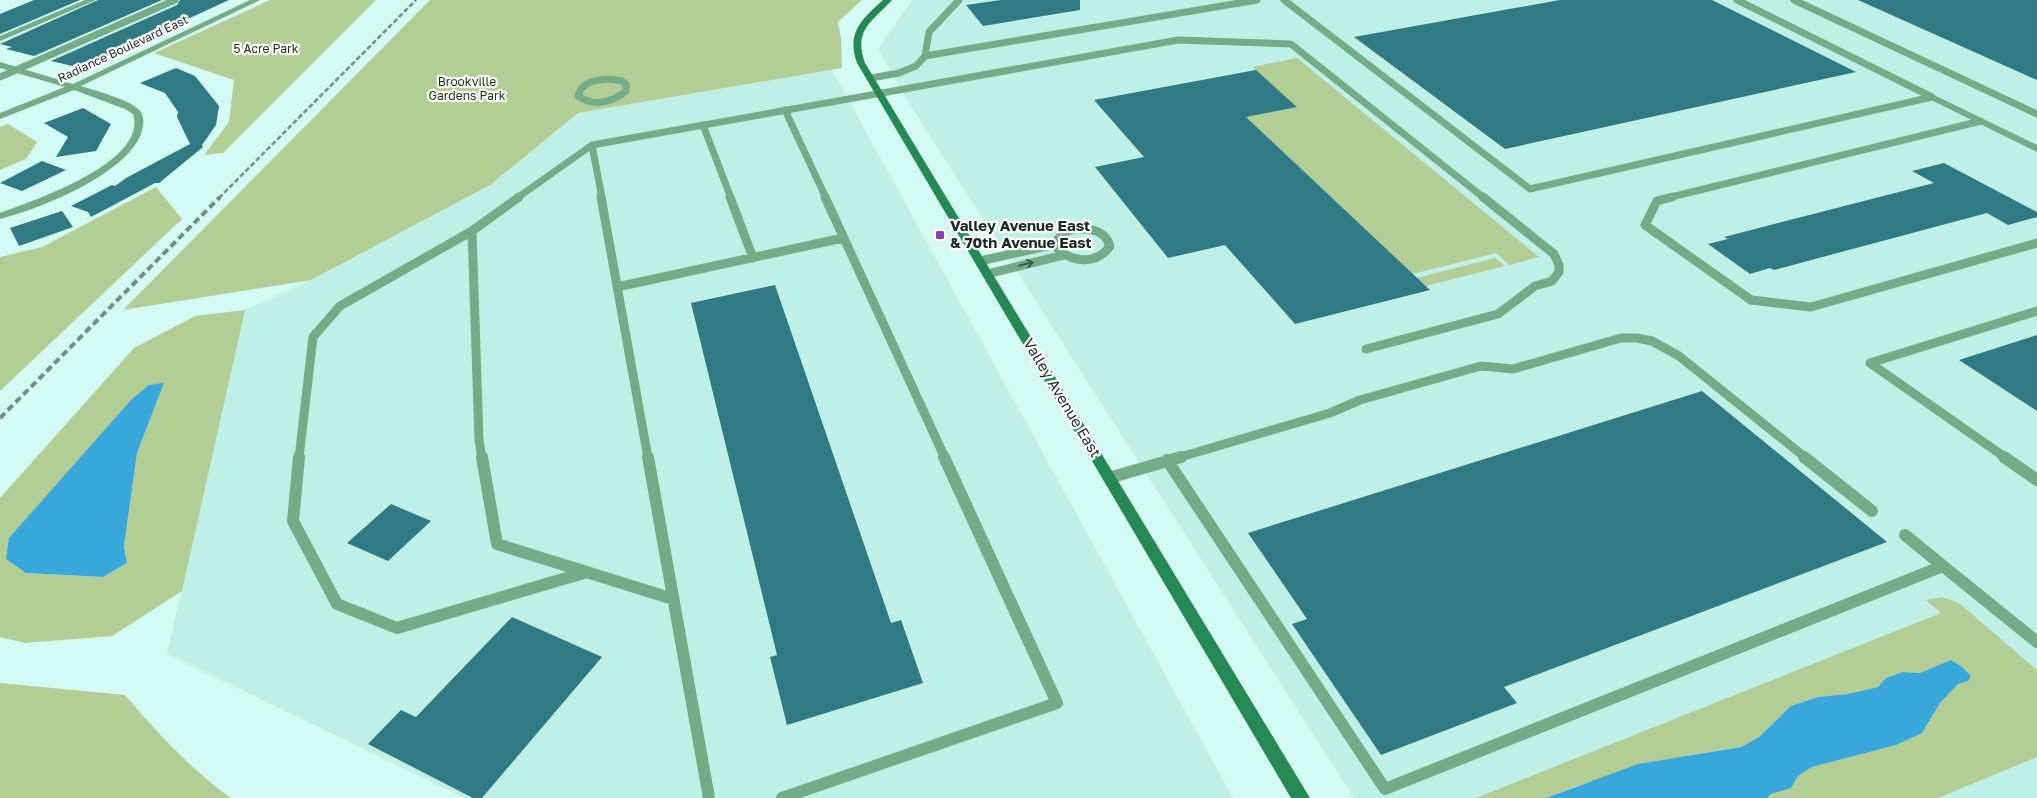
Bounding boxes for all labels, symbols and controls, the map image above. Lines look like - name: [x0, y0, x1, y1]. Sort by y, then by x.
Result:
- street label: Radiance Boulevard East: [55, 12, 191, 85]
- park label: 5 Acre Park: [234, 41, 299, 56]
- park label: Brookville Gardens Park: [429, 74, 506, 103]
- place label: Valley Avenue East & 70th Avenue East: [950, 216, 1092, 251]
- marker: Valley Avenue East & 70th Avenue East: [934, 229, 946, 241]
- one-way arrow: [1017, 259, 1033, 268]
- street label: Valley Avenue East: [1020, 335, 1106, 460]

